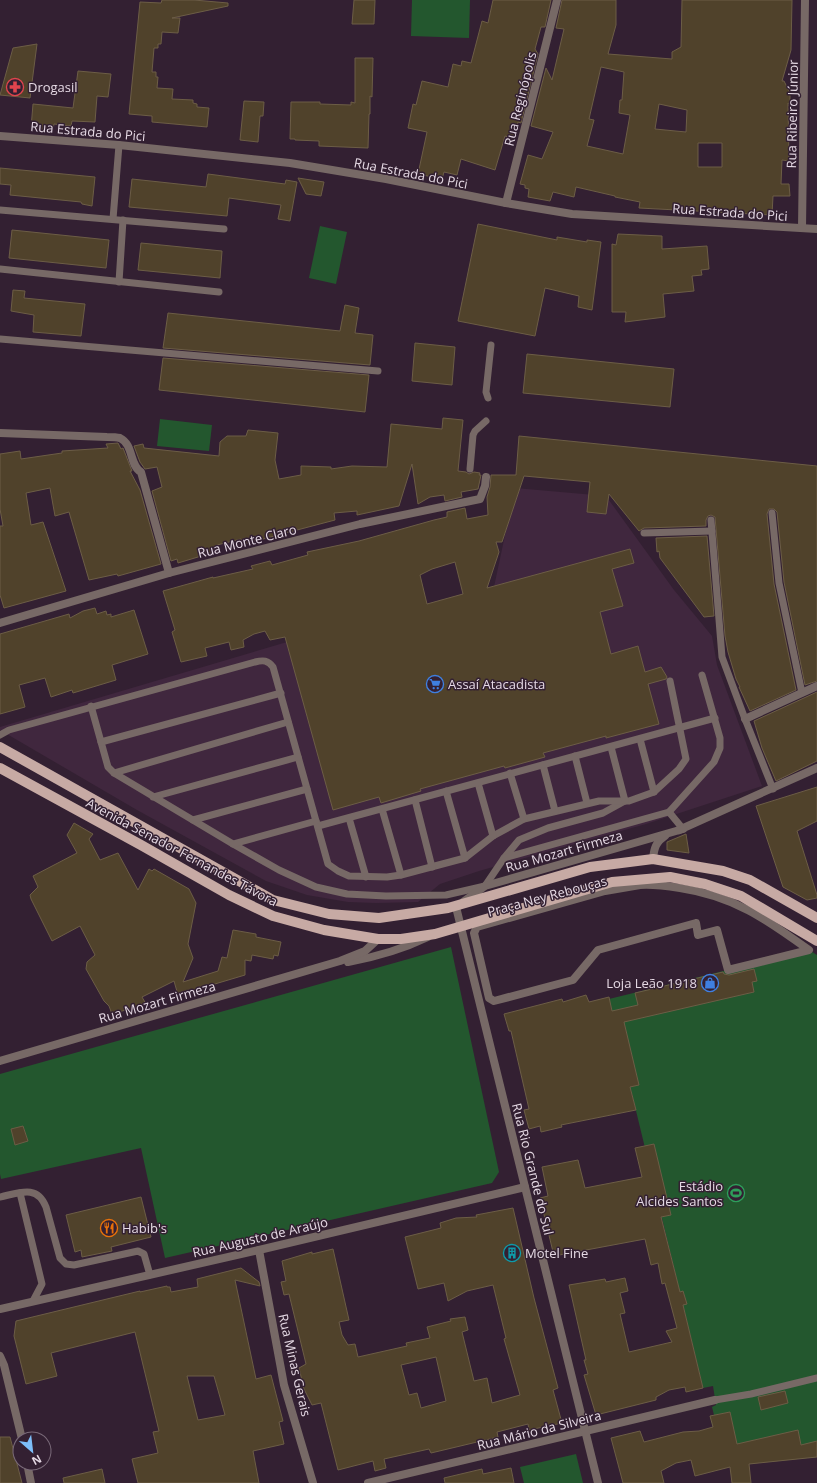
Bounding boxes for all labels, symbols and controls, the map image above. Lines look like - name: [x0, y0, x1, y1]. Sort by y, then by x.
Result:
- street label: Rua Reginópolis: [500, 50, 540, 148]
- street label: Rua Ribeiro Júnior: [782, 59, 802, 169]
- pharmacy icon: Drogasil: [5, 77, 25, 97]
- place label: Drogasil: [28, 78, 78, 96]
- street label: Rua Estrada do Pici: [30, 117, 146, 145]
- street label: Rua Estrada do Pici: [353, 153, 469, 193]
- street label: Rua Estrada do Pici: [672, 199, 788, 225]
- street label: Rua Monte Claro: [196, 520, 298, 562]
- supermarket icon: Assaí Atacadista: [425, 674, 445, 694]
- place label: Assaí Atacadista: [448, 675, 545, 693]
- street label: Avenida Senador Fernandes Távora: [83, 794, 281, 910]
- street label: Rua Mozart Firmeza: [503, 826, 625, 876]
- street label: Praça Ney Rebouças: [485, 871, 609, 921]
- shop icon: Loja Leão 1918: [700, 973, 720, 993]
- place label: Loja Leão 1918: [606, 974, 697, 992]
- street label: Rua Mozart Firmeza: [96, 977, 218, 1027]
- street label: Rua Rio Grande do Sul: [508, 1101, 558, 1237]
- place label: Estádio Alcides Santos: [636, 1177, 723, 1210]
- sports icon: Estádio Alcides Santos: [726, 1183, 746, 1203]
- street label: Rua Augusto de Araújo: [191, 1213, 330, 1261]
- restaurant icon: Habib's: [99, 1218, 119, 1238]
- place label: Habib's: [122, 1219, 167, 1237]
- building icon: Motel Fine: [502, 1243, 522, 1263]
- place label: Motel Fine: [525, 1244, 588, 1262]
- street label: Rua Minas Gerais: [274, 1312, 316, 1418]
- street label: Rua Mário da Silveira: [475, 1406, 603, 1454]
- north arrow: [12, 1431, 52, 1471]
- text: N: [29, 1452, 44, 1469]

